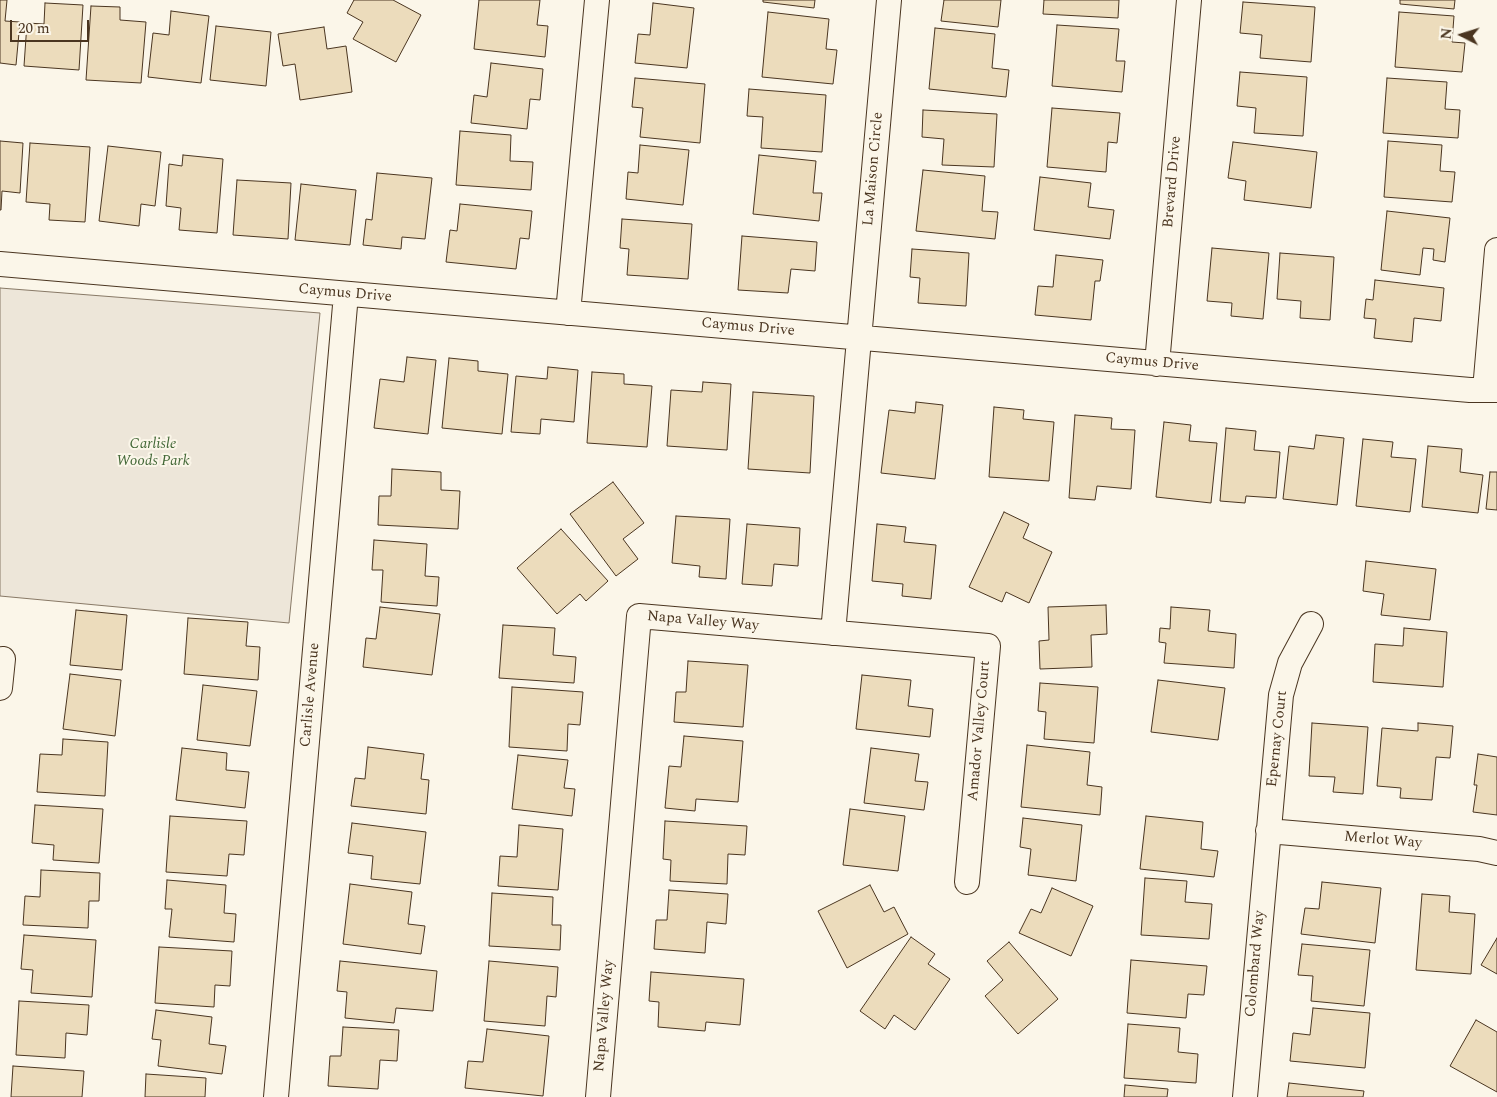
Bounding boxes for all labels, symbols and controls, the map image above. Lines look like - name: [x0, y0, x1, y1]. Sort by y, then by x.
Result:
- scale bar: [12, 10, 91, 42]
- north arrow: [1437, 10, 1487, 60]
- text: 20 m: [18, 17, 50, 40]
- text: N: [1436, 27, 1458, 40]
- street label: La Maison Circle: [860, 111, 888, 227]
- street label: Brevard Drive: [1160, 135, 1186, 229]
- street label: Caymus Drive: [298, 281, 392, 307]
- street label: Caymus Drive: [701, 315, 795, 341]
- street label: Caymus Drive: [1105, 350, 1199, 376]
- park label: Carlisle Woods Park: [116, 436, 190, 471]
- street label: Napa Valley Way: [646, 608, 760, 636]
- street label: Carlisle Avenue: [297, 642, 325, 748]
- street label: Amador Valley Court: [965, 660, 995, 802]
- street label: Epernay Court: [1264, 690, 1292, 788]
- street label: Merlot Way: [1343, 829, 1423, 853]
- street label: Colombard Way: [1242, 910, 1270, 1018]
- street label: Napa Valley Way: [591, 959, 619, 1073]

